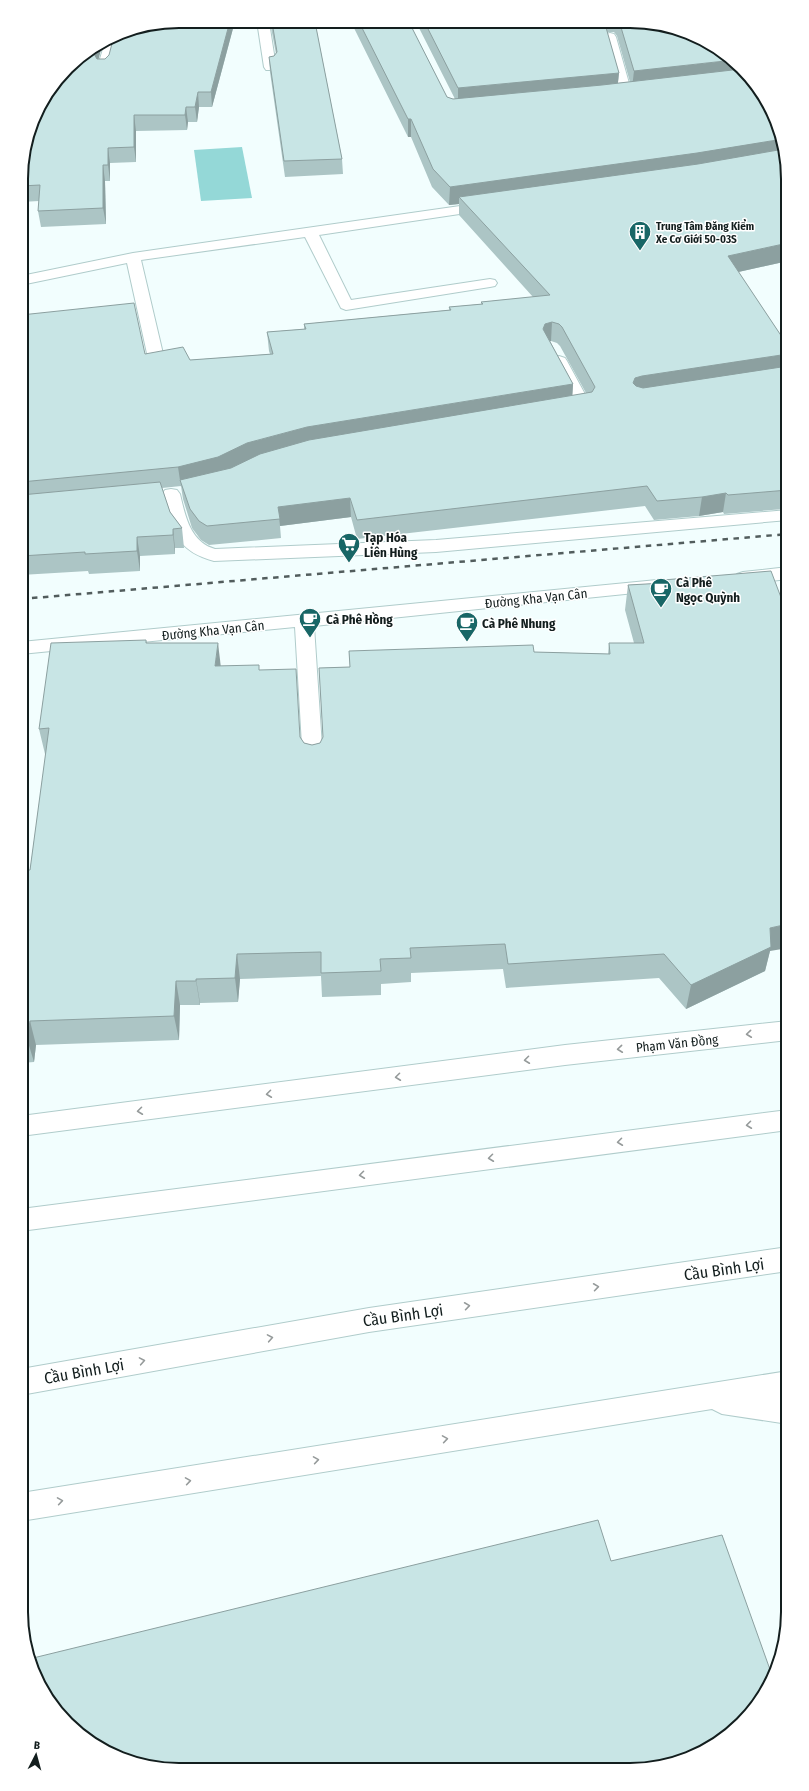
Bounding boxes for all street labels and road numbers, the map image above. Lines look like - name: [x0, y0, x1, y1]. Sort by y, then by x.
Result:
- street label: Đường Kha Vạn Cân: [484, 586, 588, 611]
- street label: Đường Kha Vạn Cân: [161, 618, 265, 643]
- street label: Phạm Văn Đồng: [635, 1032, 720, 1055]
- street label: Cầu Bình Lợi: [683, 1253, 765, 1285]
- street label: Cầu Bình Lợi: [362, 1299, 444, 1331]
- street label: Cầu Bình Lợi: [42, 1354, 126, 1388]

